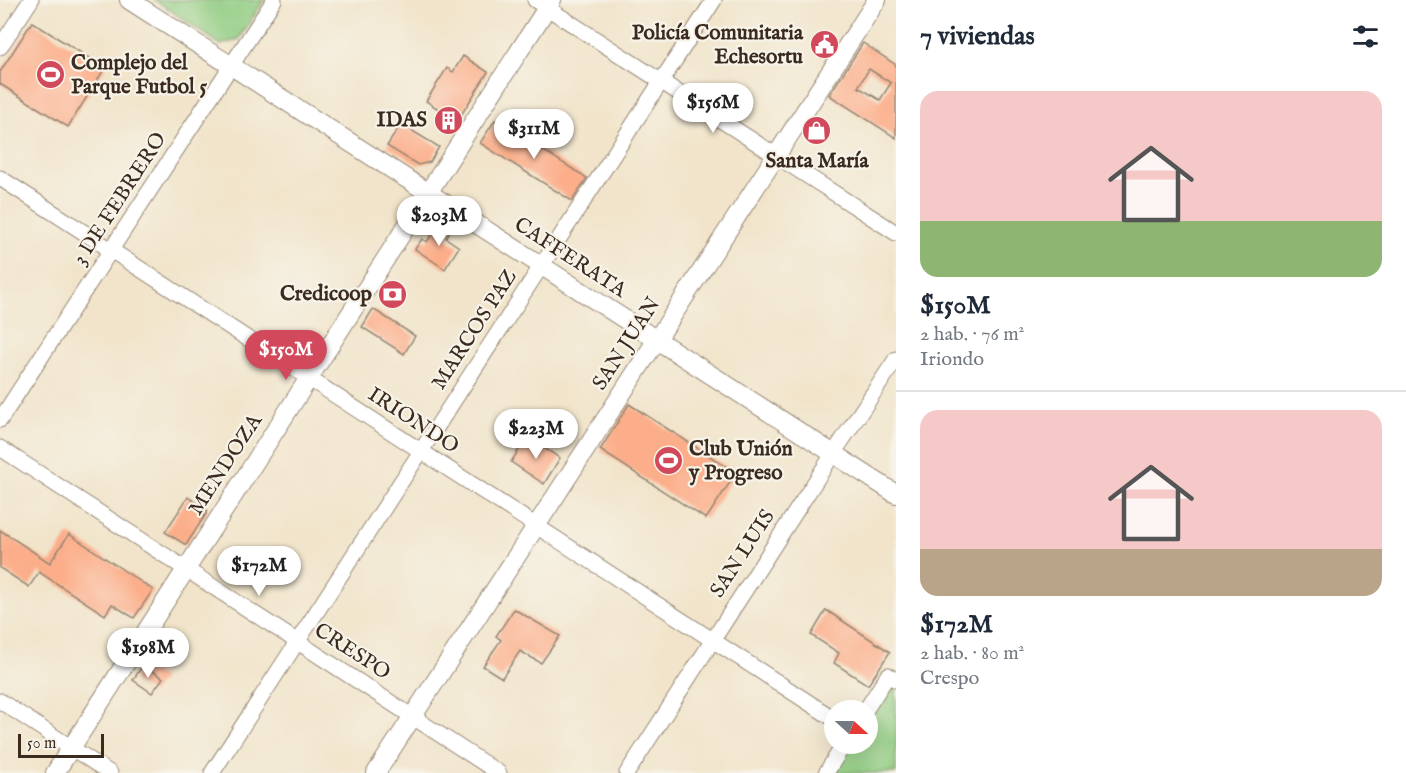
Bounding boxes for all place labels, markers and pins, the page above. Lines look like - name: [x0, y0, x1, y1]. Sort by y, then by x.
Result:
- place label: Policía Comunitaria Echesortu: [632, 20, 804, 71]
- public building icon: Policía Comunitaria Echesortu: [808, 29, 840, 61]
- place label: Complejo del Parque Futbol 5: [71, 50, 207, 101]
- sports icon: Complejo del Parque Futbol 5: [34, 59, 66, 91]
- pin: $156M: [671, 83, 755, 134]
- building icon: IDAS: [432, 104, 464, 136]
- place label: IDAS: [377, 107, 427, 134]
- pin: $311M: [492, 109, 576, 160]
- shop icon: Santa María: [801, 114, 833, 146]
- place label: Santa María: [765, 148, 869, 175]
- pin: $203M: [397, 196, 481, 247]
- bank icon: Credicoop: [377, 278, 409, 310]
- place label: Credicoop: [280, 281, 373, 308]
- pin: $150M: [244, 330, 328, 381]
- pin: $223M: [494, 409, 578, 460]
- place label: Club Unión y Progreso: [688, 436, 793, 487]
- sports icon: Club Unión y Progreso: [652, 445, 684, 477]
- pin: $172M: [217, 546, 301, 597]
- pin: $198M: [106, 628, 190, 679]

